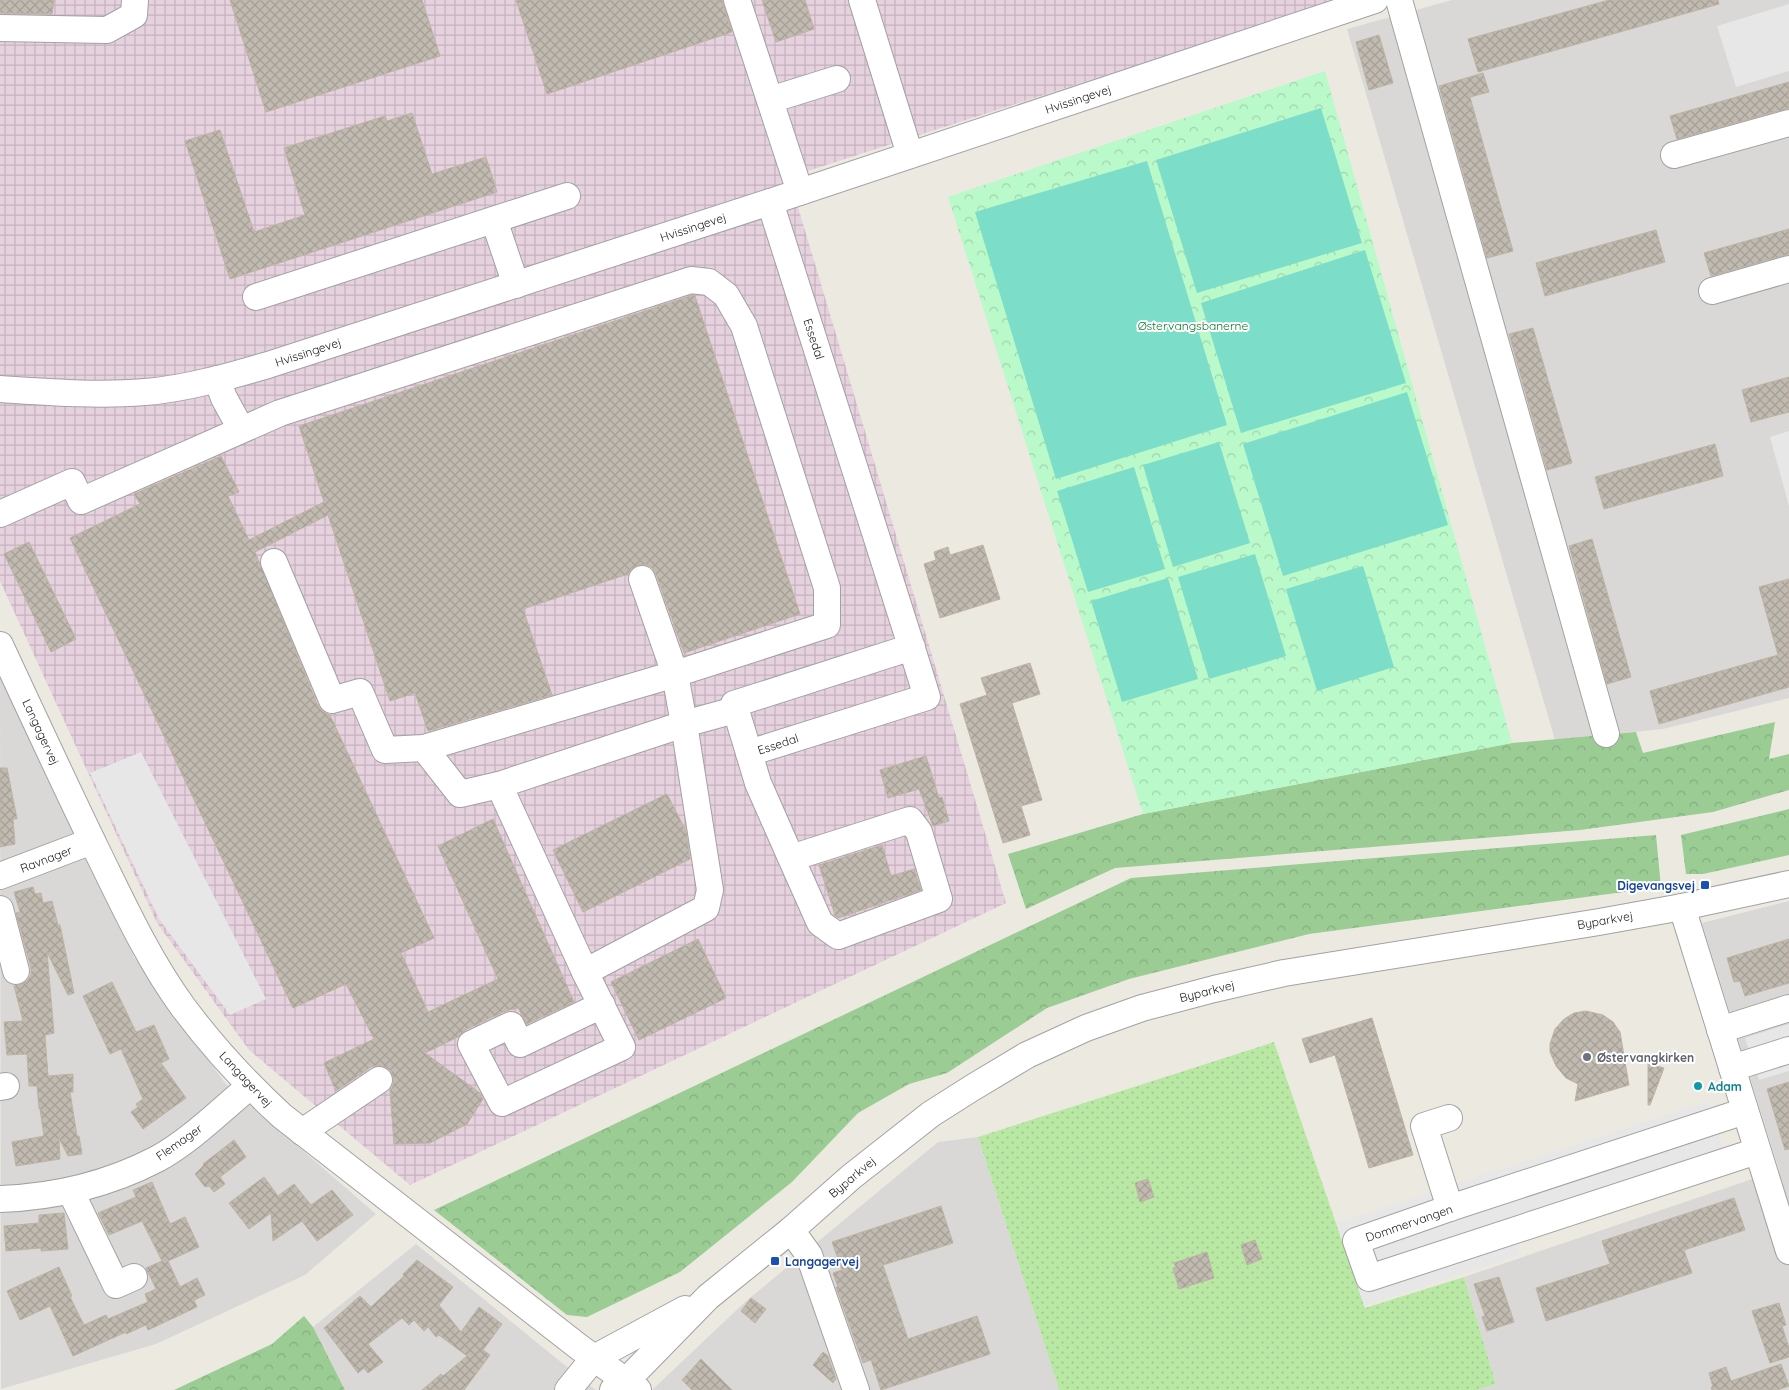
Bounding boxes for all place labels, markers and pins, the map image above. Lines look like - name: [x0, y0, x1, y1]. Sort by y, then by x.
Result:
- place label: Digevangsvej: [1617, 878, 1695, 893]
- marker: Digevangsvej: [1699, 879, 1711, 891]
- place label: Østervangkirken: [1597, 1050, 1694, 1065]
- marker: Østervangkirken: [1581, 1051, 1593, 1063]
- place label: Adam: [1708, 1079, 1742, 1094]
- marker: Adam: [1692, 1080, 1704, 1092]
- place label: Langagervej: [785, 1254, 859, 1269]
- marker: Langagervej: [769, 1255, 781, 1267]

